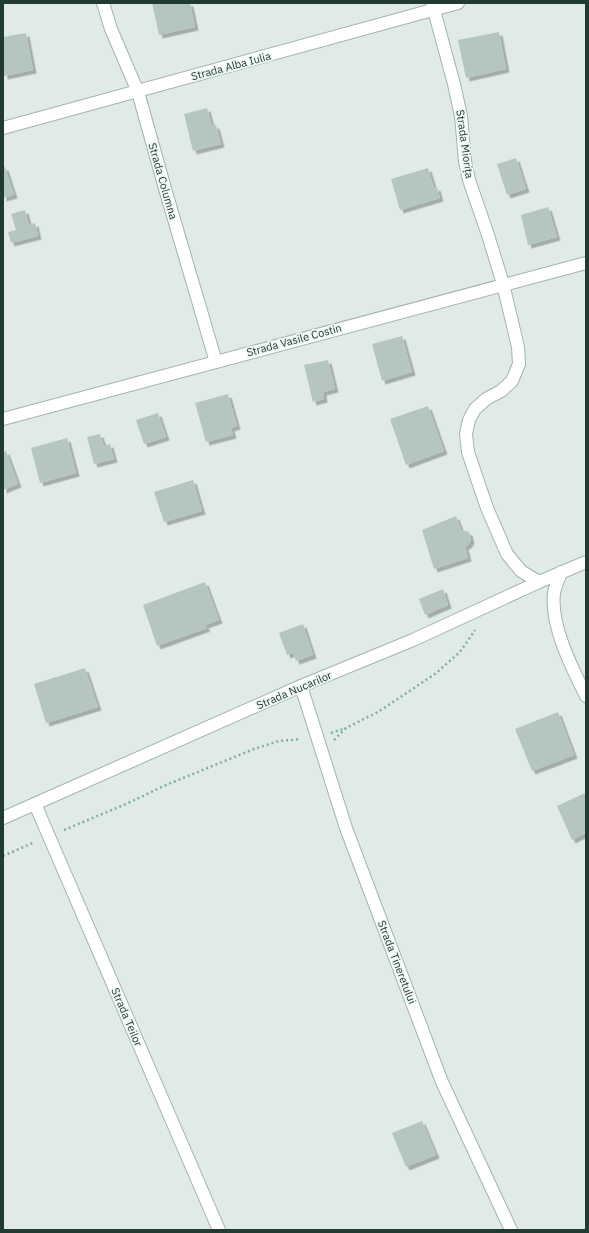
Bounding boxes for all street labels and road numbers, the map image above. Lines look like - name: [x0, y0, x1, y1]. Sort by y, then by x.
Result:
- street label: Strada Alba Iulia: [190, 49, 273, 83]
- street label: Strada Miorița: [453, 109, 477, 179]
- street label: Strada Columna: [145, 141, 181, 221]
- street label: Strada Vasile Costin: [245, 321, 343, 359]
- street label: Strada Nucarilor: [254, 668, 334, 712]
- street label: Strada Tineretului: [375, 918, 419, 1006]
- street label: Strada Teilor: [108, 985, 146, 1049]

